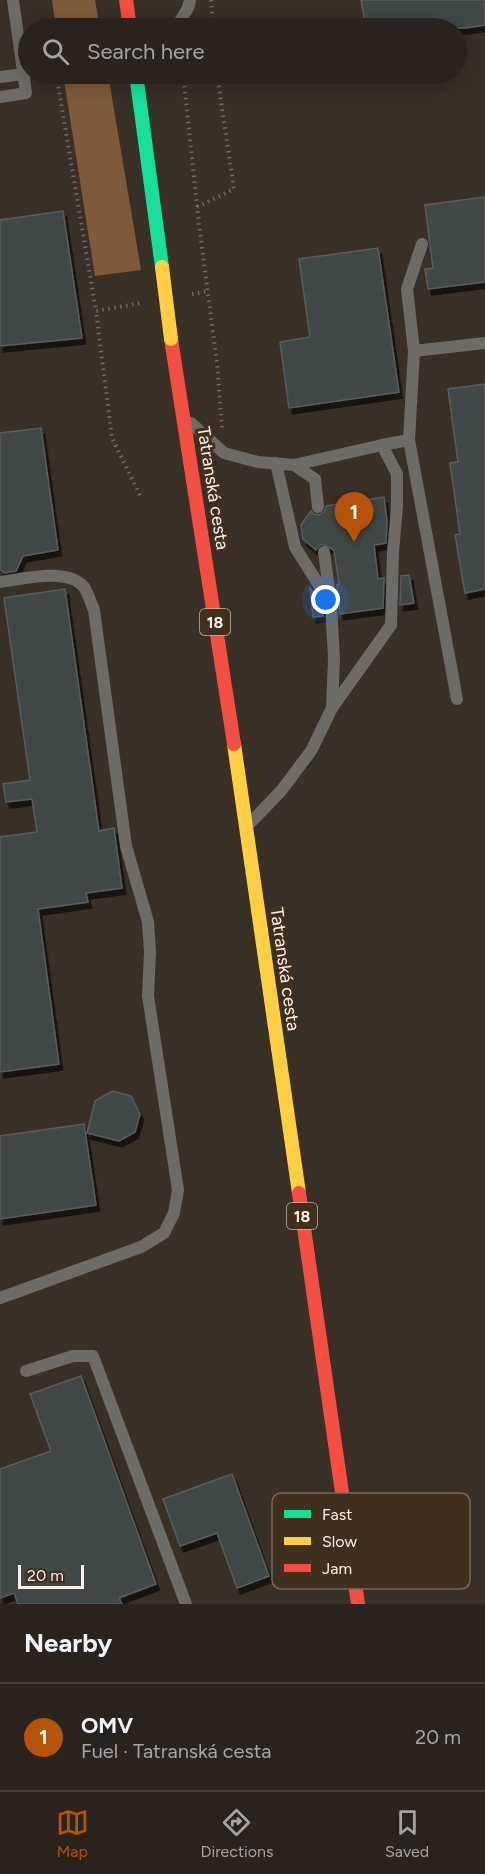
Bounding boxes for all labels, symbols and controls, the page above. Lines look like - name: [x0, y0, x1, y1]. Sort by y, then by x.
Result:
- search box: [18, 18, 467, 84]
- icon: search: [39, 35, 72, 68]
- text: Search here: [87, 38, 205, 65]
- street label: Tatranská cesta: [192, 425, 234, 551]
- pin: 1: [334, 492, 374, 542]
- your location: [311, 585, 340, 614]
- road number: 18: [200, 609, 230, 635]
- street label: Tatranská cesta: [265, 906, 305, 1032]
- road number: 18: [287, 1203, 317, 1229]
- legend: [272, 1493, 470, 1589]
- text: Fast: [322, 1505, 352, 1524]
- text: Slow: [322, 1532, 357, 1551]
- text: Jam: [322, 1559, 352, 1578]
- scale bar: [18, 1562, 84, 1590]
- text: 20 m: [27, 1566, 64, 1585]
- text: Nearby: [24, 1627, 112, 1659]
- text: OMV: [81, 1712, 133, 1739]
- text: 1: [39, 1725, 48, 1749]
- text: 20 m: [415, 1725, 461, 1749]
- text: Fuel · Tatranská cesta: [81, 1739, 271, 1763]
- tab: Map: [56, 1806, 89, 1861]
- tab: Directions: [200, 1806, 273, 1861]
- tab: Saved: [385, 1806, 429, 1861]

